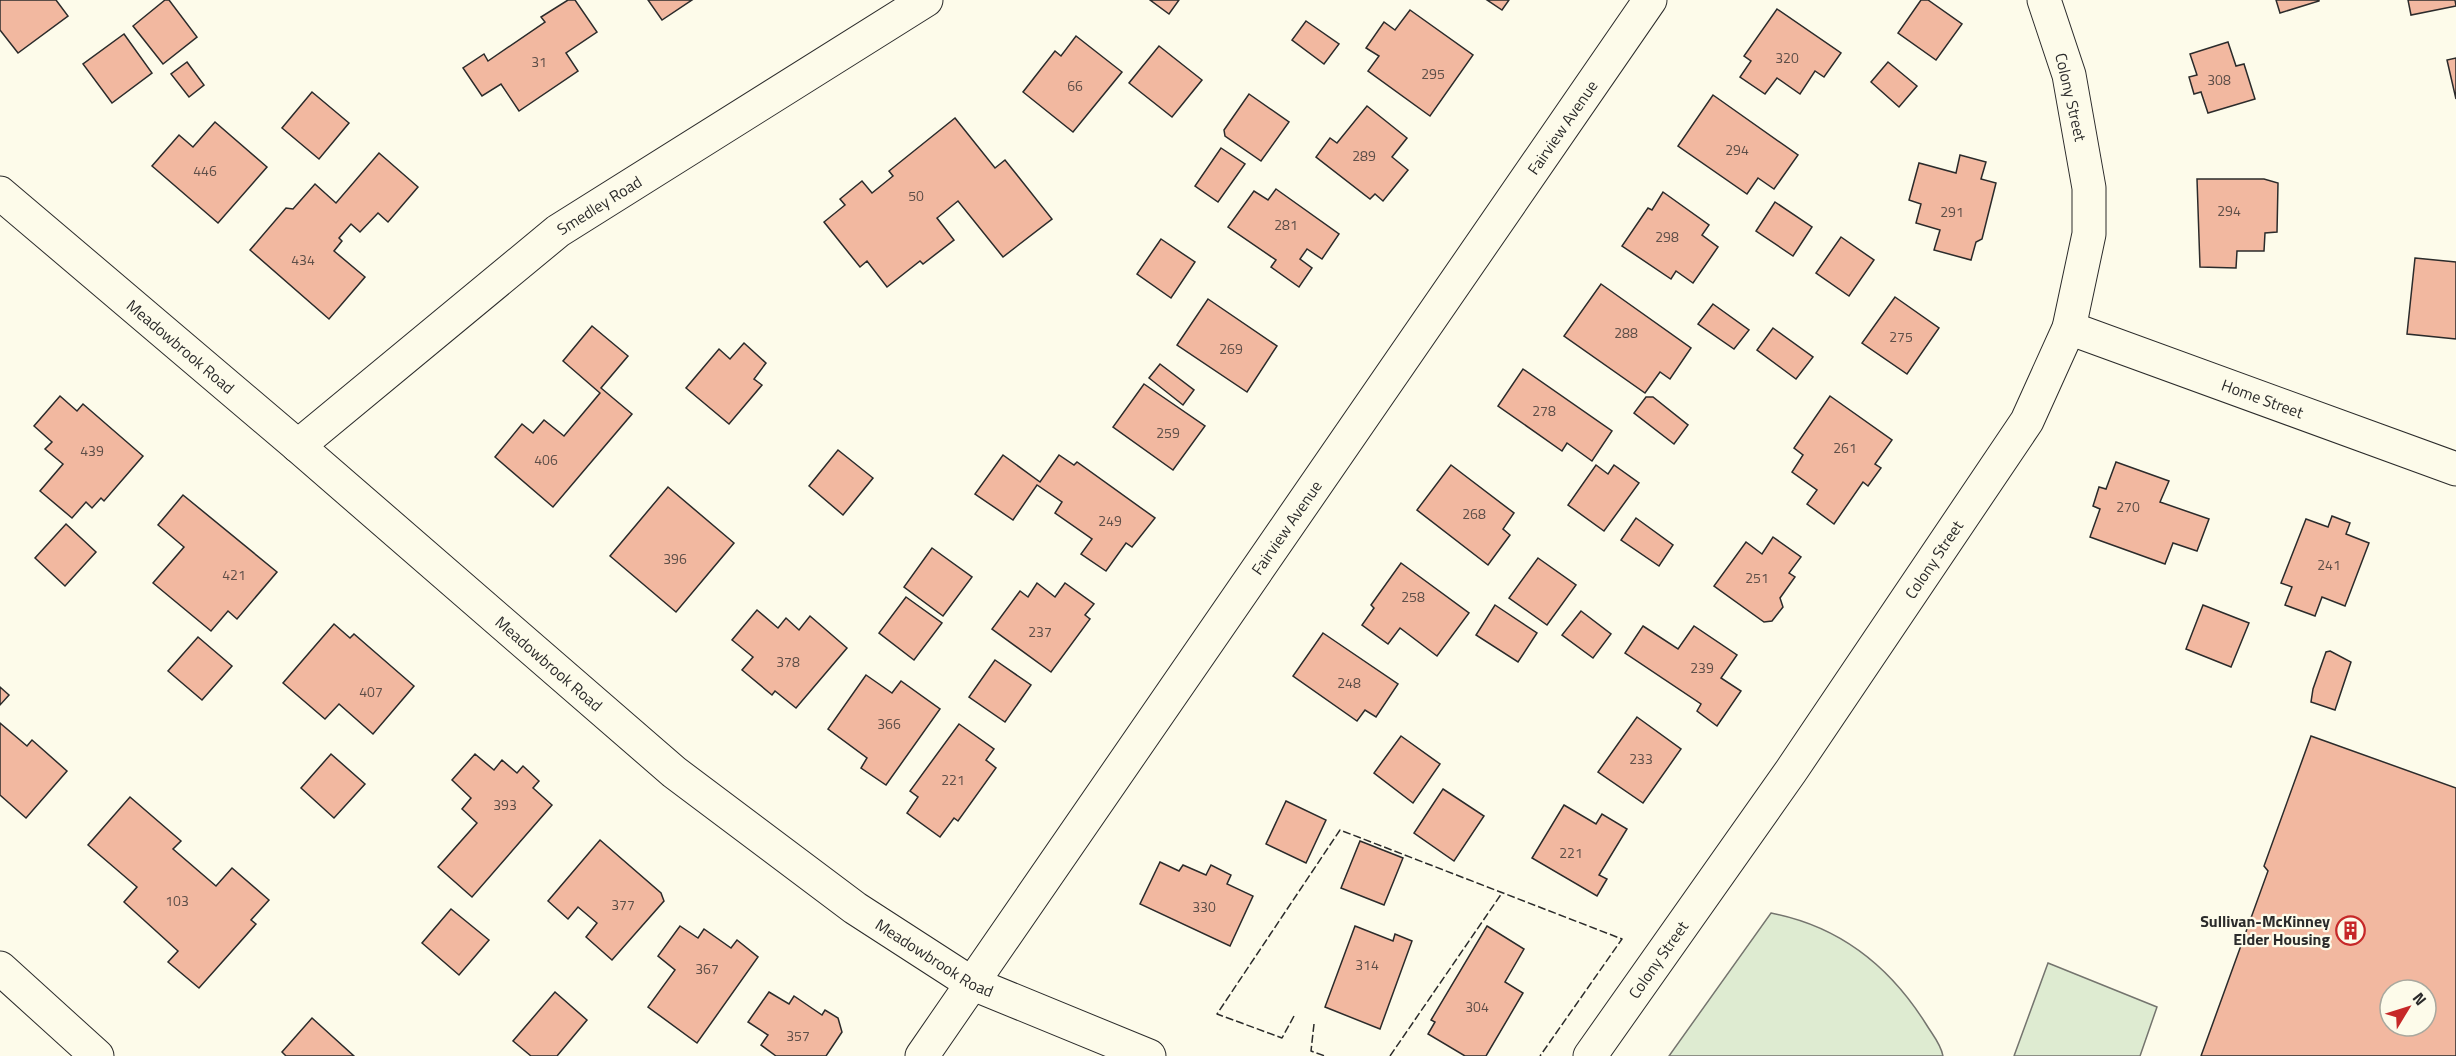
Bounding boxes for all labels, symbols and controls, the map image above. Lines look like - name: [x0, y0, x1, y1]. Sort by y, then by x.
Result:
- house number: 320: [1775, 47, 1799, 68]
- street label: Colony Street: [2049, 50, 2093, 144]
- house number: 31: [531, 51, 547, 72]
- house number: 295: [1421, 63, 1445, 84]
- house number: 308: [2207, 69, 2231, 90]
- house number: 66: [1067, 75, 1083, 96]
- street label: Fairview Avenue: [1521, 75, 1603, 179]
- house number: 294: [1725, 139, 1749, 160]
- house number: 289: [1352, 145, 1376, 166]
- house number: 446: [193, 160, 217, 181]
- street label: Smedley Road: [552, 169, 646, 241]
- house number: 50: [908, 185, 924, 206]
- house number: 294: [2217, 200, 2241, 221]
- house number: 291: [1940, 201, 1964, 222]
- house number: 281: [1274, 214, 1298, 235]
- house number: 298: [1655, 226, 1679, 247]
- house number: 434: [291, 249, 315, 270]
- street label: Meadowbrook Road: [121, 294, 240, 399]
- house number: 288: [1614, 322, 1638, 343]
- house number: 275: [1889, 326, 1913, 347]
- house number: 269: [1219, 338, 1243, 359]
- street label: Home Street: [2218, 373, 2307, 425]
- house number: 278: [1532, 400, 1556, 421]
- house number: 259: [1156, 422, 1180, 443]
- house number: 261: [1833, 437, 1857, 458]
- house number: 439: [80, 440, 104, 461]
- house number: 406: [534, 449, 558, 470]
- street label: Fairview Avenue: [1245, 475, 1328, 580]
- house number: 270: [2116, 496, 2140, 517]
- house number: 268: [1462, 503, 1486, 524]
- house number: 249: [1098, 510, 1122, 531]
- street label: Colony Street: [1899, 515, 1969, 603]
- house number: 396: [663, 548, 687, 569]
- house number: 241: [2317, 554, 2341, 575]
- house number: 421: [222, 564, 246, 585]
- house number: 251: [1745, 567, 1769, 588]
- house number: 258: [1401, 586, 1425, 607]
- street label: Meadowbrook Road: [490, 610, 608, 717]
- house number: 237: [1028, 621, 1052, 642]
- house number: 378: [776, 651, 800, 672]
- house number: 239: [1690, 657, 1714, 678]
- house number: 248: [1337, 672, 1361, 693]
- house number: 407: [359, 681, 383, 702]
- house number: 366: [877, 713, 901, 734]
- house number: 233: [1629, 748, 1653, 769]
- house number: 221: [941, 769, 965, 790]
- house number: 393: [493, 794, 517, 815]
- house number: 221: [1559, 842, 1583, 863]
- house number: 103: [165, 890, 189, 911]
- house number: 377: [611, 894, 635, 915]
- house number: 330: [1192, 896, 1216, 917]
- place label: Sullivan-McKinney Elder Housing: [2200, 909, 2330, 951]
- street label: Meadowbrook Road: [871, 912, 997, 1003]
- building icon: Sullivan-McKinney Elder Housing: [2335, 914, 2367, 946]
- street label: Colony Street: [1622, 915, 1694, 1003]
- house number: 314: [1355, 954, 1379, 975]
- house number: 367: [695, 958, 719, 979]
- north arrow: [2378, 978, 2438, 1038]
- text: N: [2407, 987, 2433, 1011]
- house number: 304: [1465, 996, 1489, 1017]
- house number: 357: [786, 1025, 810, 1046]

